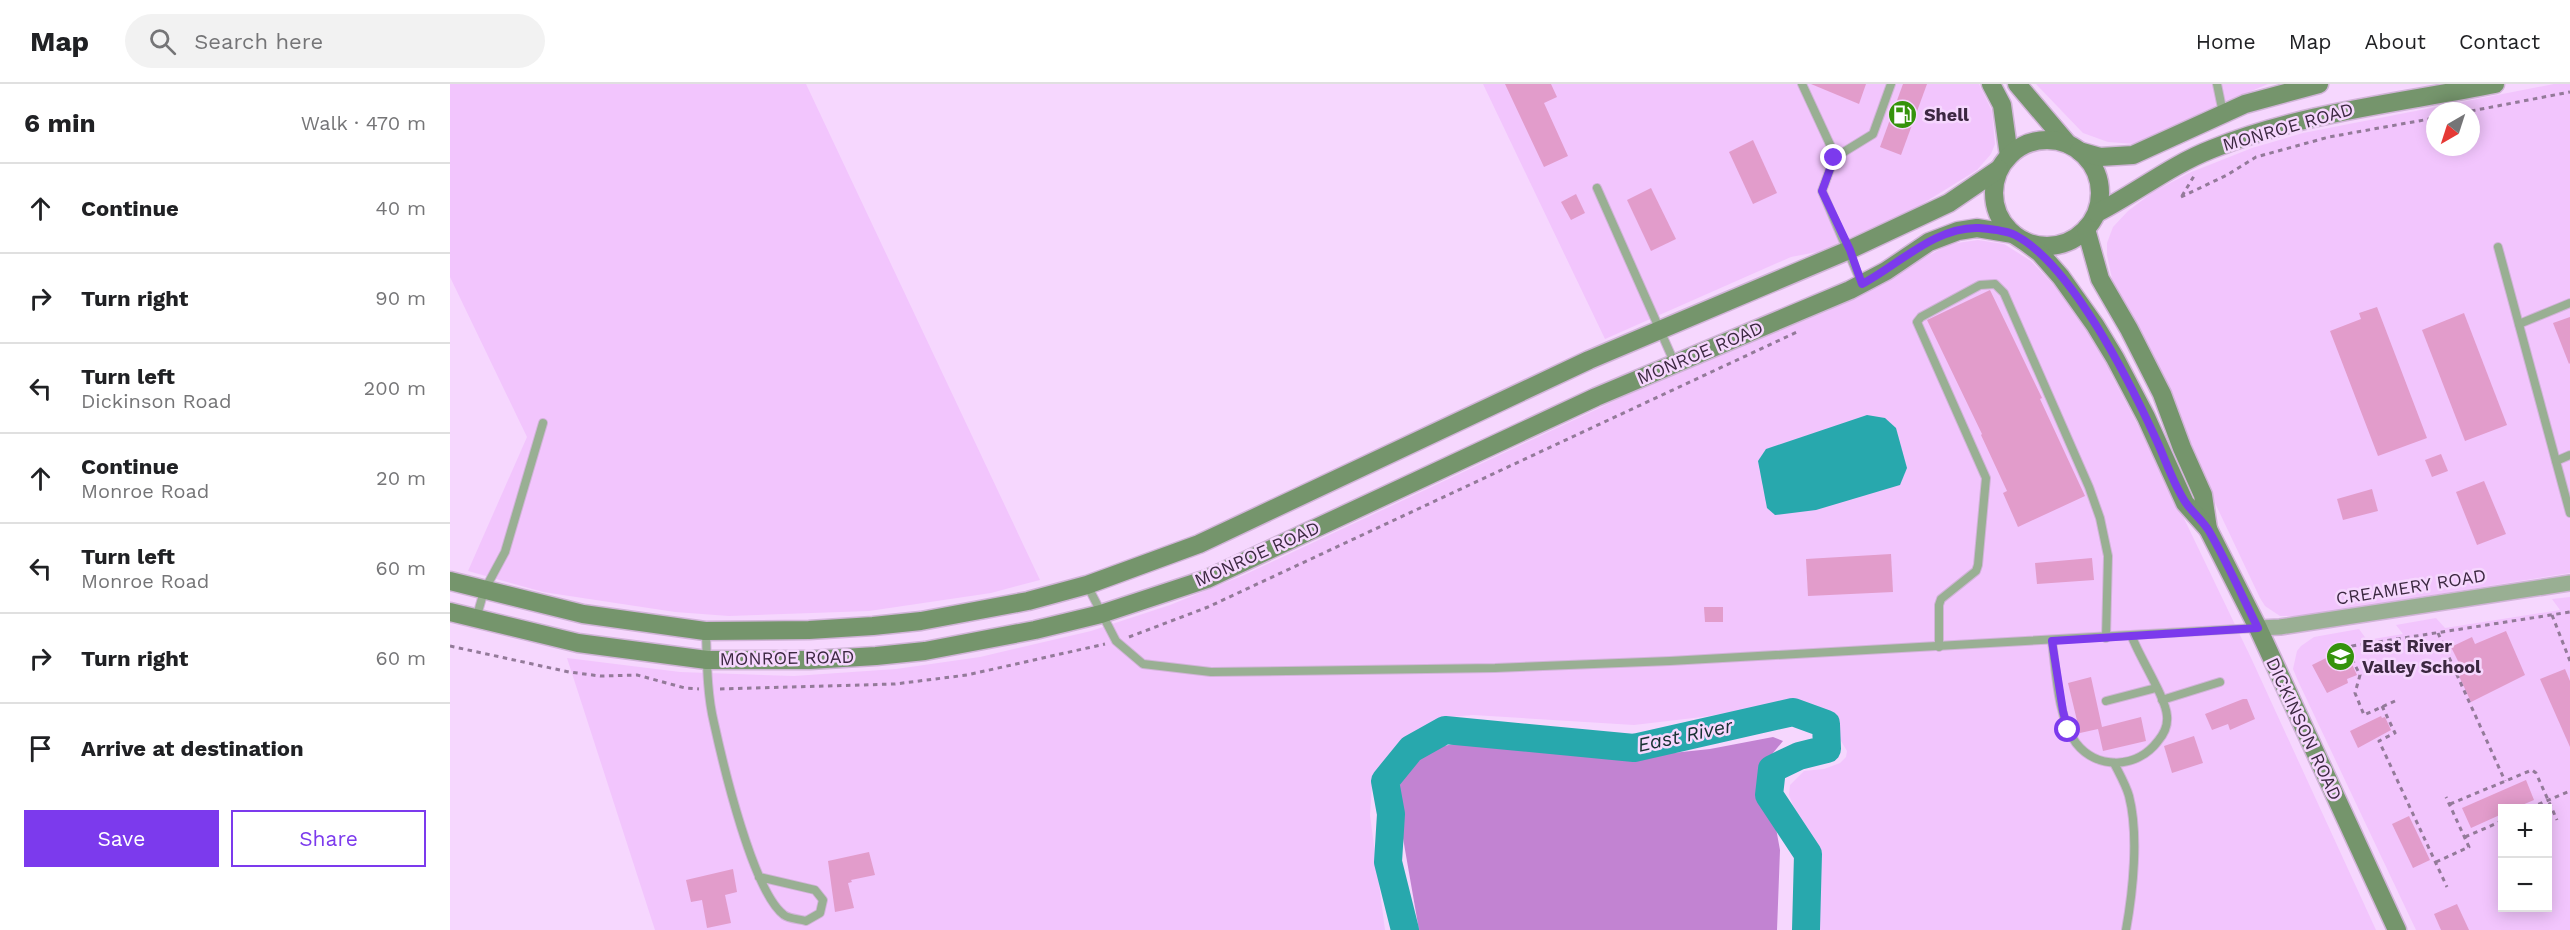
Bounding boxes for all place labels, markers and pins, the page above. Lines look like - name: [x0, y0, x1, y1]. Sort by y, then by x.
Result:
- fuel station icon: Shell: [1887, 99, 1919, 131]
- place label: Shell: [1924, 104, 1969, 125]
- place label: East River Valley School: [2362, 635, 2481, 677]
- school or university icon: East River Valley School: [2325, 640, 2357, 672]

